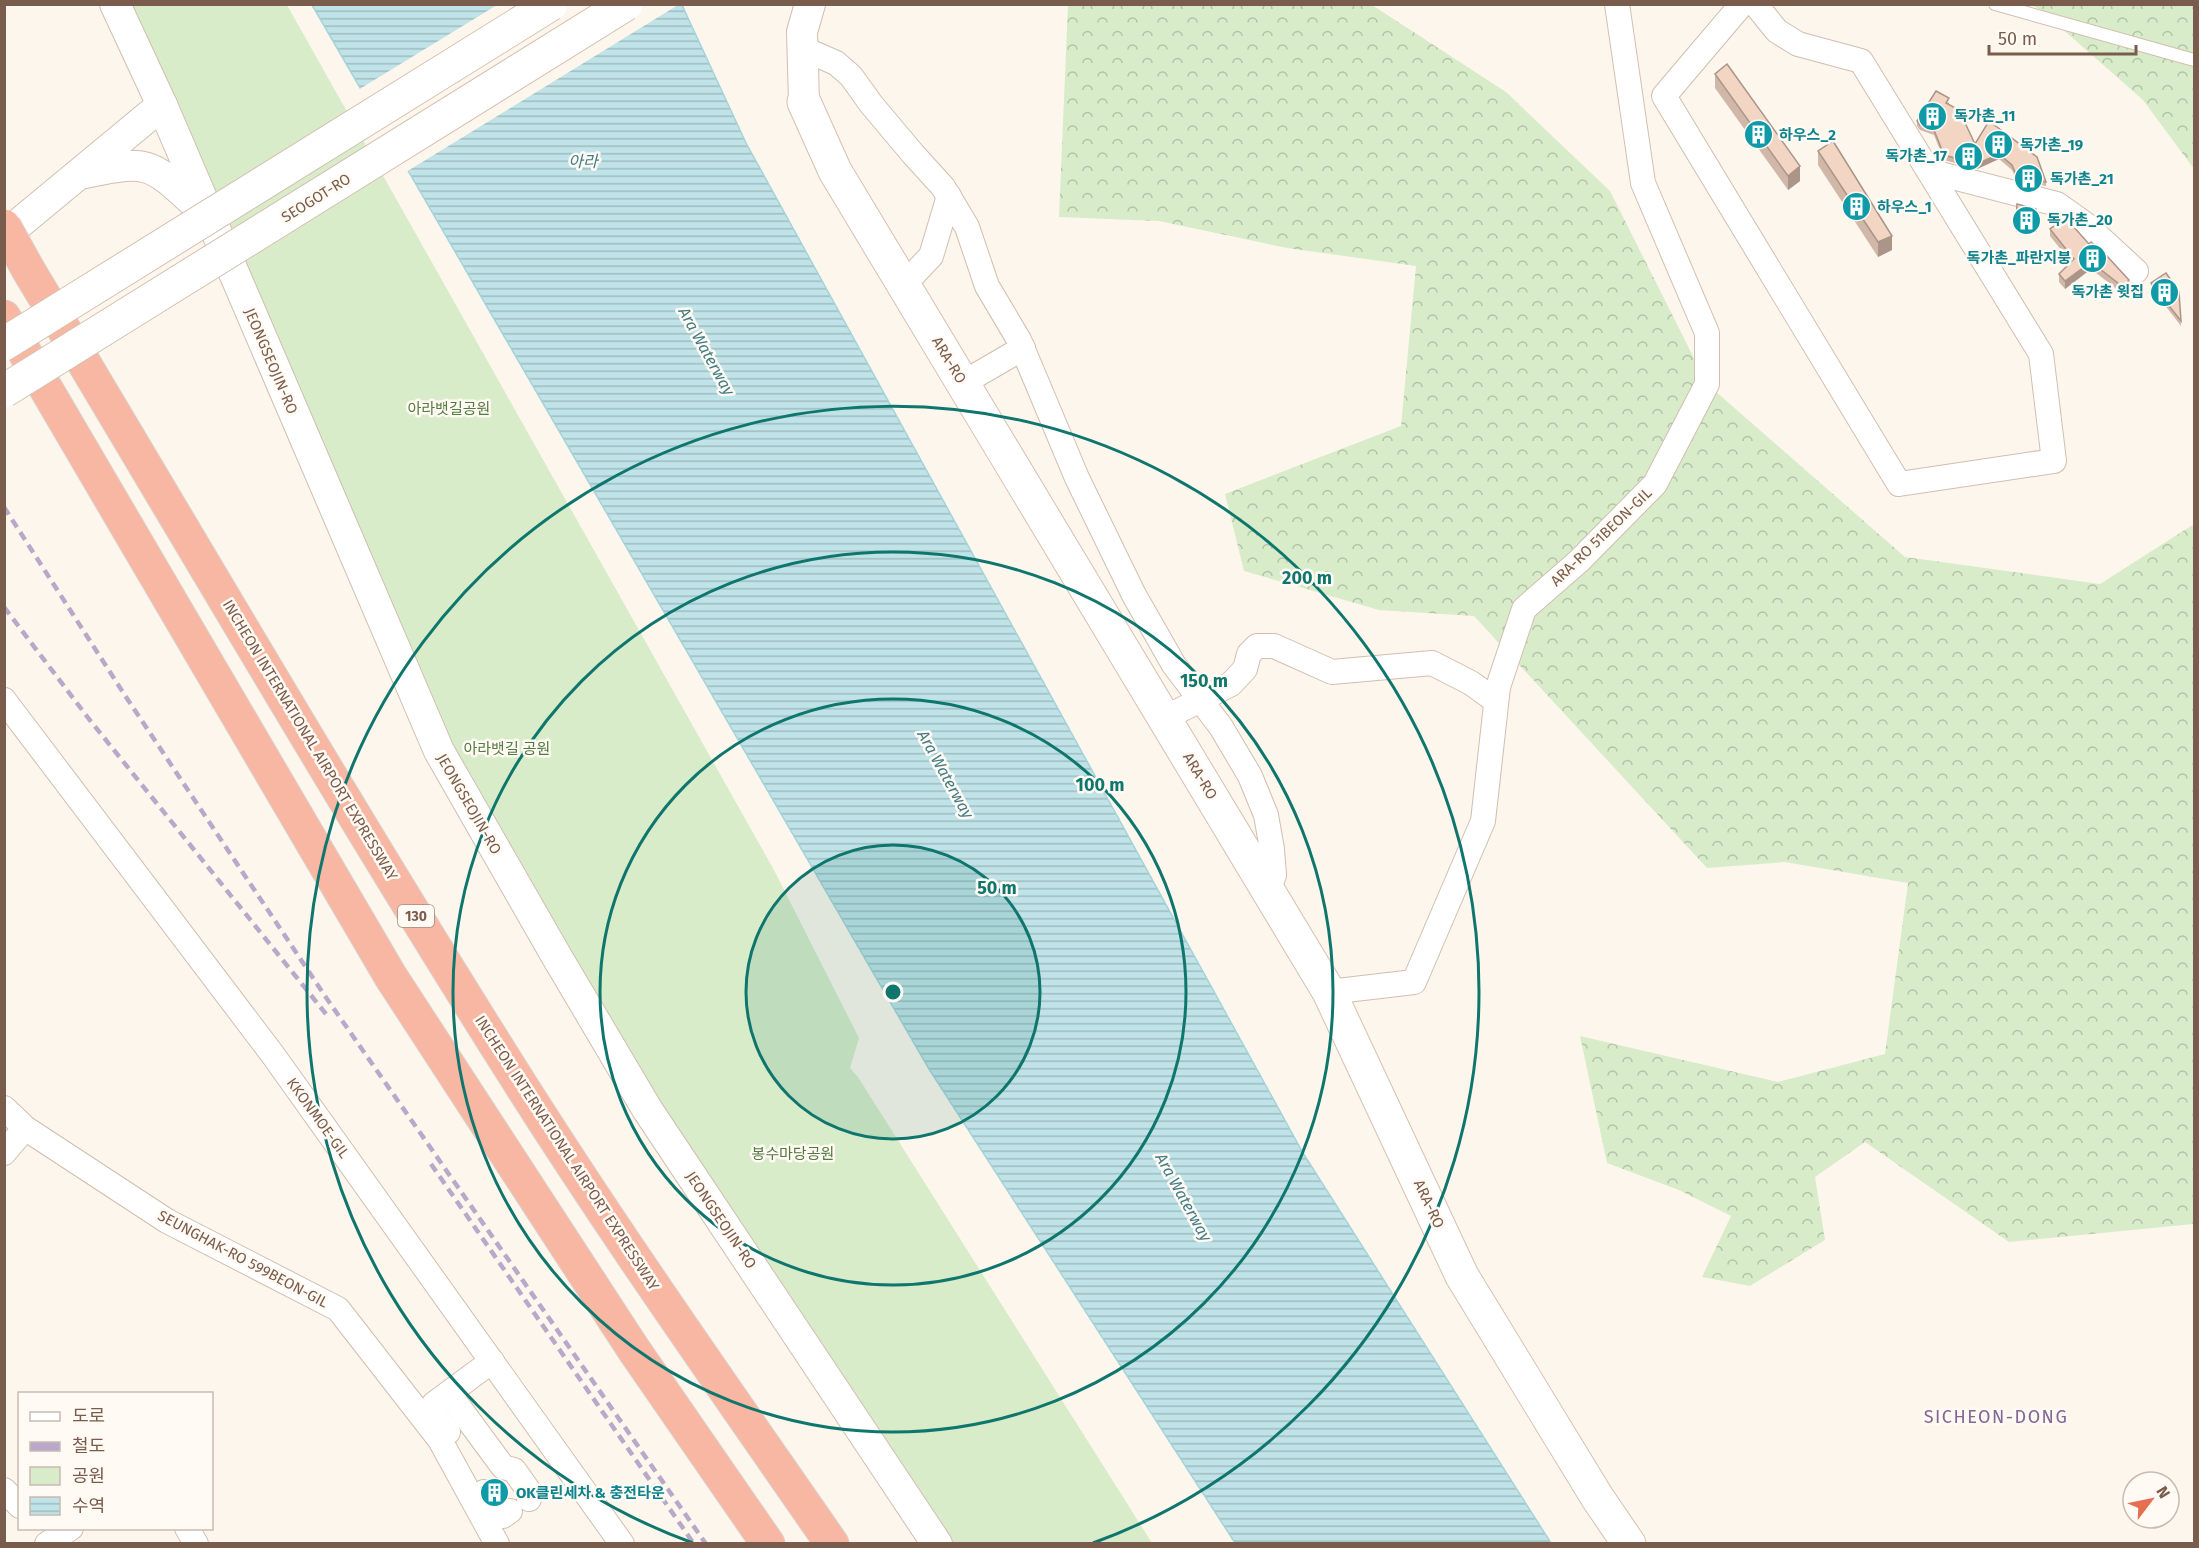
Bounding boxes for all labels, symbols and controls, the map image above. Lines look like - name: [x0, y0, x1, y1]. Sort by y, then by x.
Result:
- scale bar: [1989, 18, 2136, 56]
- text: 50 m: [1998, 28, 2037, 50]
- building icon: 독가촌_11: [1917, 100, 1949, 132]
- place label: 독가촌_11: [1954, 107, 2015, 125]
- building icon: 하우스_2: [1742, 119, 1774, 151]
- place label: 하우스_2: [1779, 126, 1836, 144]
- building icon: 독가촌_19: [1983, 129, 2015, 161]
- place label: 독가촌_19: [2020, 136, 2083, 154]
- building icon: 독가촌_17: [1952, 140, 1984, 172]
- place label: 독가촌_17: [1885, 147, 1947, 165]
- water label: 아라: [568, 152, 600, 171]
- building icon: 독가촌_21: [2013, 163, 2045, 195]
- street label: SEOGOT-RO: [278, 170, 354, 226]
- place label: 독가촌_21: [2050, 170, 2114, 188]
- building icon: 하우스_1: [1840, 191, 1872, 223]
- place label: 하우스_1: [1877, 198, 1932, 216]
- building icon: 독가촌_20: [2010, 204, 2042, 236]
- place label: 독가촌_20: [2047, 211, 2113, 229]
- building icon: 독가촌_파란지붕: [2076, 242, 2108, 274]
- place label: 독가촌_파란지붕: [1967, 249, 2071, 267]
- building icon: 독가촌 윗집: [2149, 276, 2181, 308]
- place label: 독가촌 윗집: [2071, 283, 2144, 301]
- water label: Ara Waterway: [674, 303, 739, 400]
- street label: JEONGSEOJIN-RO: [241, 305, 301, 417]
- street label: ARA-RO: [928, 333, 970, 387]
- park label: 아라뱃길공원: [408, 400, 490, 418]
- street label: ARA-RO 51BEON-GIL: [1547, 484, 1656, 590]
- text: 200 m: [1282, 567, 1332, 589]
- street label: INCHEON INTERNATIONAL AIRPORT EXPRESSWAY: [219, 596, 402, 884]
- text: 150 m: [1180, 670, 1228, 692]
- water label: Ara Waterway: [913, 726, 978, 823]
- park label: 아라뱃길 공원: [464, 740, 550, 758]
- street label: ARA-RO: [1179, 749, 1221, 803]
- street label: JEONGSEOJIN-RO: [433, 750, 505, 858]
- text: 100 m: [1076, 774, 1124, 796]
- text: 50 m: [977, 877, 1017, 899]
- road number: 130: [398, 905, 434, 927]
- centre of rings: [883, 982, 903, 1002]
- street label: INCHEON INTERNATIONAL AIRPORT EXPRESSWAY: [471, 1012, 663, 1294]
- street label: KKONMOE-GIL: [283, 1074, 354, 1162]
- park label: 봉수마당공원: [752, 1145, 834, 1163]
- water label: Ara Waterway: [1151, 1149, 1216, 1246]
- street label: JEONGSEOJIN-RO: [682, 1168, 760, 1272]
- street label: ARA-RO: [1410, 1177, 1448, 1231]
- street label: SEUNGHAK-RO 599BEON-GIL: [155, 1206, 332, 1312]
- legend: [18, 1392, 213, 1530]
- text: 도로: [72, 1405, 105, 1427]
- district label: SICHEON-DONG: [1924, 1406, 2068, 1428]
- text: 철도: [72, 1435, 105, 1457]
- text: 공원: [72, 1465, 105, 1487]
- north arrow: [2121, 1470, 2181, 1530]
- building icon: OK클린세차 & 충전타운: [479, 1477, 511, 1509]
- text: N: [2152, 1483, 2174, 1502]
- place label: OK클린세차 & 충전타운: [516, 1484, 665, 1502]
- text: 수역: [72, 1495, 105, 1517]

